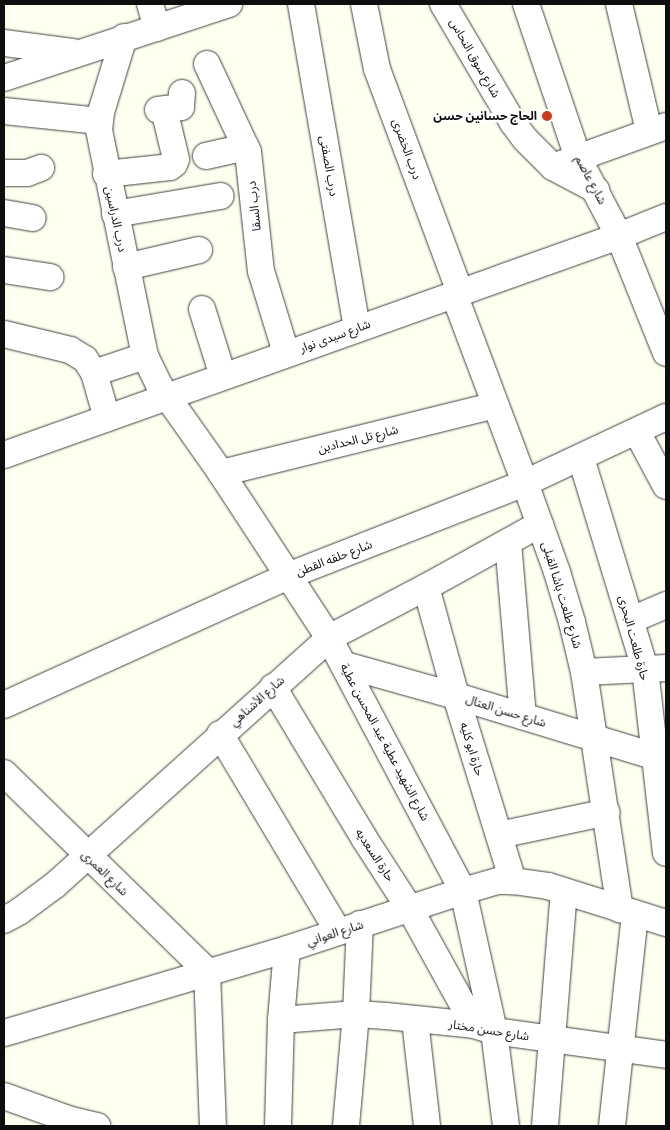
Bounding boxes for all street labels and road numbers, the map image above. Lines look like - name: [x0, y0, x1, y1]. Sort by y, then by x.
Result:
- street label: شارع سوق النحاس: [447, 16, 503, 100]
- street label: درب الخضرى: [389, 117, 425, 181]
- street label: درب الصفتى: [317, 134, 341, 198]
- street label: شارع عاصم: [572, 153, 610, 207]
- street label: درب السقا: [244, 180, 264, 232]
- street label: درب الدراسين: [102, 185, 130, 253]
- street label: شارع سيدى نوار: [298, 316, 372, 356]
- street label: شارع تل الحدادين: [316, 422, 400, 456]
- street label: شارع حلقه القطن: [294, 537, 374, 579]
- street label: شارع طلعت باشا القبلى: [539, 540, 585, 650]
- street label: حارة طلعت البحرى: [616, 594, 652, 682]
- street label: شارع الشهيد عطية عبد المحسن عطية: [337, 661, 433, 823]
- street label: شارع الأشناهي: [227, 673, 287, 729]
- street label: شارع حسن العتال: [464, 692, 548, 730]
- street label: حارة ابو كليه: [457, 720, 487, 778]
- street label: حارة السعديه: [353, 826, 397, 884]
- street label: شارع العمرى: [79, 847, 131, 899]
- street label: شارع العواني: [305, 917, 365, 949]
- street label: شارع حسن مختار: [448, 1017, 530, 1043]

